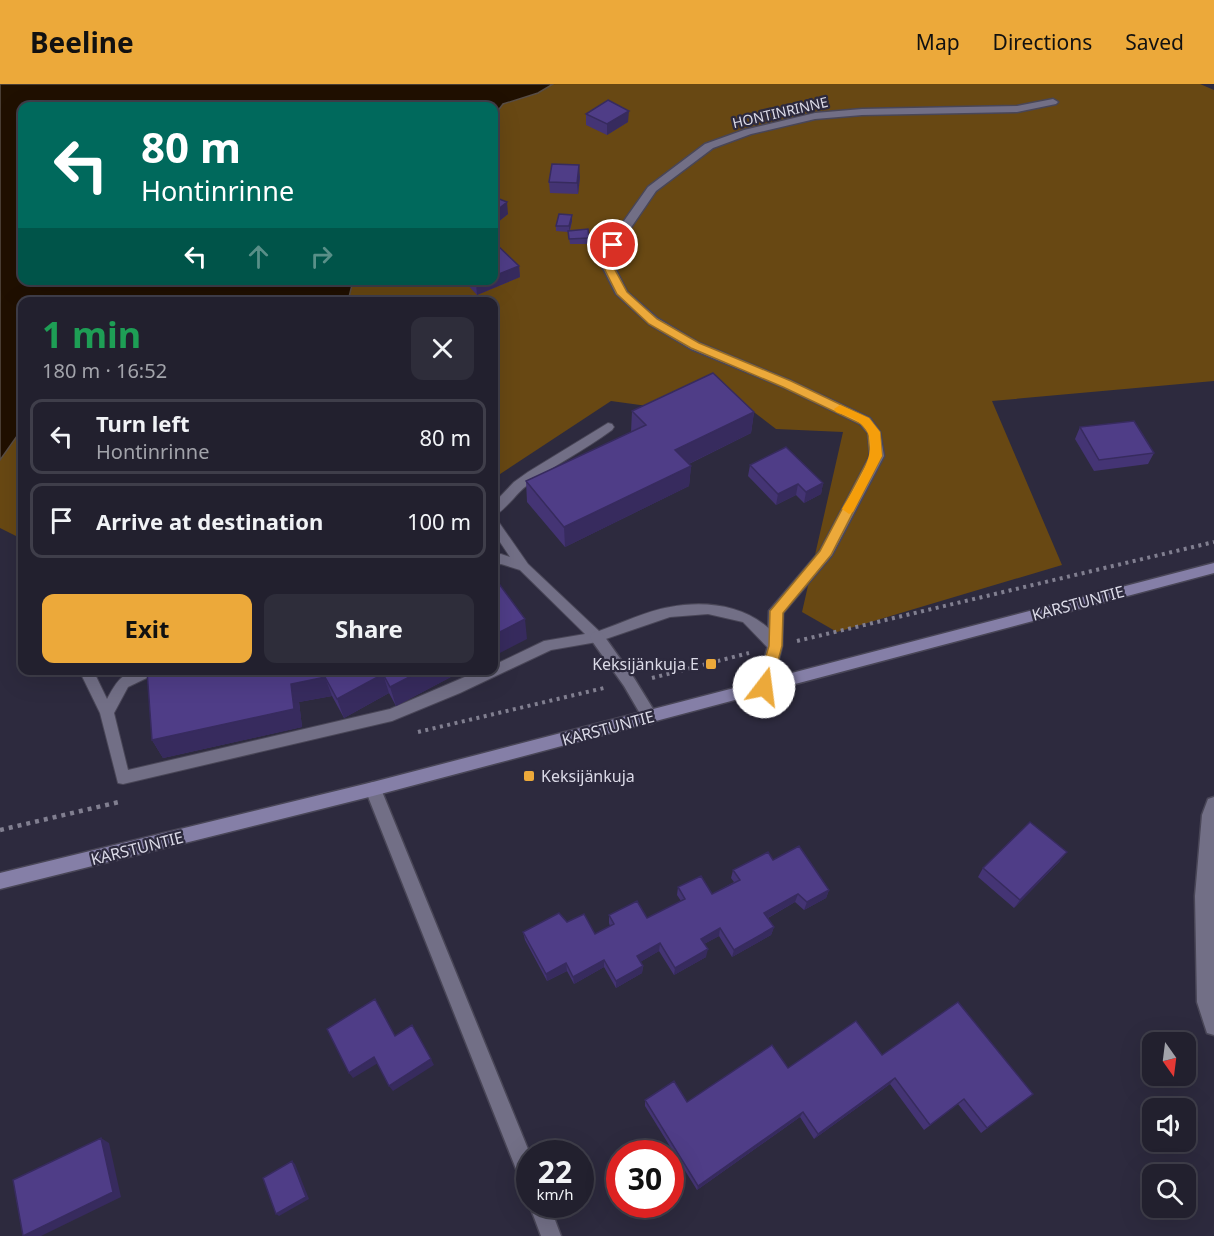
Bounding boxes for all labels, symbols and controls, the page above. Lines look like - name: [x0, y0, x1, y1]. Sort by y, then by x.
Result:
- text: Beeline: [30, 23, 134, 61]
- text: Map: [916, 28, 960, 56]
- text: Directions: [993, 28, 1092, 56]
- text: Saved: [1125, 28, 1184, 56]
- street label: HONTINRINNE: [730, 92, 830, 132]
- text: 80 m: [141, 118, 241, 175]
- icon: left: [42, 126, 120, 204]
- text: Hontinrinne: [141, 172, 294, 209]
- pin: [587, 219, 638, 270]
- icon: arrive: [596, 228, 629, 261]
- icon: left: [179, 240, 212, 273]
- icon: ahead: [242, 240, 275, 273]
- icon: right: [305, 240, 338, 273]
- text: 1 min: [42, 310, 141, 359]
- button: close: [411, 317, 474, 380]
- text: 180 m · 16:52: [42, 357, 167, 384]
- text: Turn left: [96, 408, 190, 438]
- icon: left: [45, 420, 78, 453]
- text: 80 m: [420, 422, 471, 452]
- text: Hontinrinne: [96, 438, 209, 465]
- icon: arrive: [45, 504, 78, 537]
- text: Arrive at destination: [96, 506, 323, 536]
- text: 100 m: [407, 506, 471, 536]
- street label: KARSTUNTIE: [1029, 580, 1127, 626]
- button: Exit: [42, 594, 252, 663]
- button: Share: [264, 594, 474, 663]
- place label: Keksijänkuja E: [592, 653, 699, 675]
- position arrow: [732, 655, 796, 719]
- marker: Keksijänkuja E: [704, 657, 718, 671]
- street label: KARSTUNTIE: [559, 705, 657, 751]
- place label: Keksijänkuja: [541, 765, 635, 787]
- marker: Keksijänkuja: [522, 769, 536, 783]
- street label: KARSTUNTIE: [88, 826, 186, 870]
- north arrow: [1142, 1032, 1196, 1086]
- map controls: [1142, 1032, 1196, 1218]
- button: sound: [1142, 1098, 1196, 1152]
- speed limit sign: 30: [606, 1140, 684, 1218]
- text: 22: [538, 1151, 572, 1192]
- button: search: [1142, 1164, 1196, 1218]
- text: km/h: [537, 1184, 573, 1204]

